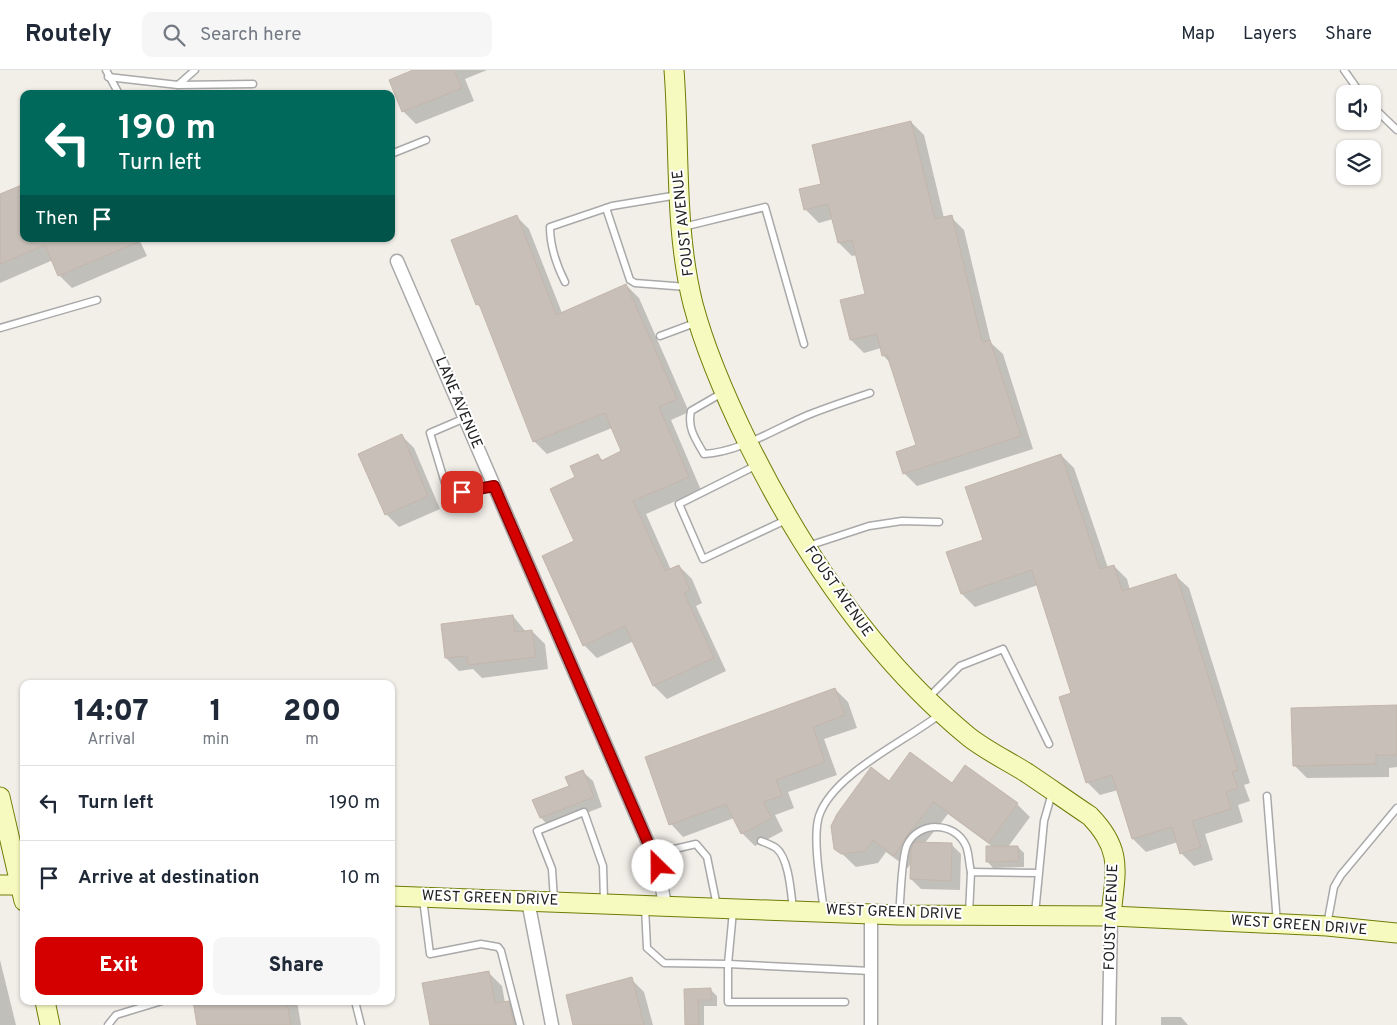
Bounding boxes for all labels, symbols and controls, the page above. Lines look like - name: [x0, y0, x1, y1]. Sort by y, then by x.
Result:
- search box: [142, 12, 492, 57]
- text: Routely: [25, 20, 112, 50]
- icon: search: [160, 21, 188, 49]
- text: Search here: [200, 23, 301, 47]
- text: Map: [1181, 23, 1215, 46]
- text: Layers: [1243, 23, 1297, 46]
- text: Share: [1325, 23, 1372, 46]
- map controls: [1336, 85, 1381, 185]
- button: sound: [1336, 85, 1381, 130]
- text: 190 m: [118, 107, 216, 151]
- icon: left: [35, 110, 100, 175]
- button: layers: [1336, 140, 1381, 185]
- text: Turn left: [118, 150, 201, 177]
- street label: FOUST AVENUE: [669, 169, 699, 277]
- icon: arrive: [88, 205, 116, 233]
- text: Then: [35, 207, 78, 231]
- street label: LANE AVENUE: [430, 354, 486, 452]
- pin: [441, 471, 483, 513]
- icon: arrive: [448, 478, 476, 506]
- street label: FOUST AVENUE: [800, 543, 876, 641]
- text: 14:07: [74, 694, 149, 731]
- text: 1: [210, 694, 222, 731]
- text: 200: [283, 694, 341, 731]
- text: Arrival: [87, 730, 135, 750]
- text: min: [203, 730, 229, 750]
- text: m: [305, 730, 319, 750]
- icon: left: [35, 789, 63, 817]
- text: Turn left: [78, 791, 154, 815]
- text: 190 m: [329, 791, 380, 815]
- position arrow: [631, 839, 683, 891]
- street label: FOUST AVENUE: [1101, 863, 1123, 971]
- icon: arrive: [35, 864, 63, 892]
- text: Arrive at destination: [78, 866, 259, 890]
- text: 10 m: [340, 866, 380, 890]
- street label: WEST GREEN DRIVE: [421, 887, 559, 911]
- street label: WEST GREEN DRIVE: [825, 901, 963, 925]
- street label: WEST GREEN DRIVE: [1230, 912, 1368, 940]
- button: Exit: [35, 937, 203, 995]
- button: Share: [213, 937, 380, 995]

